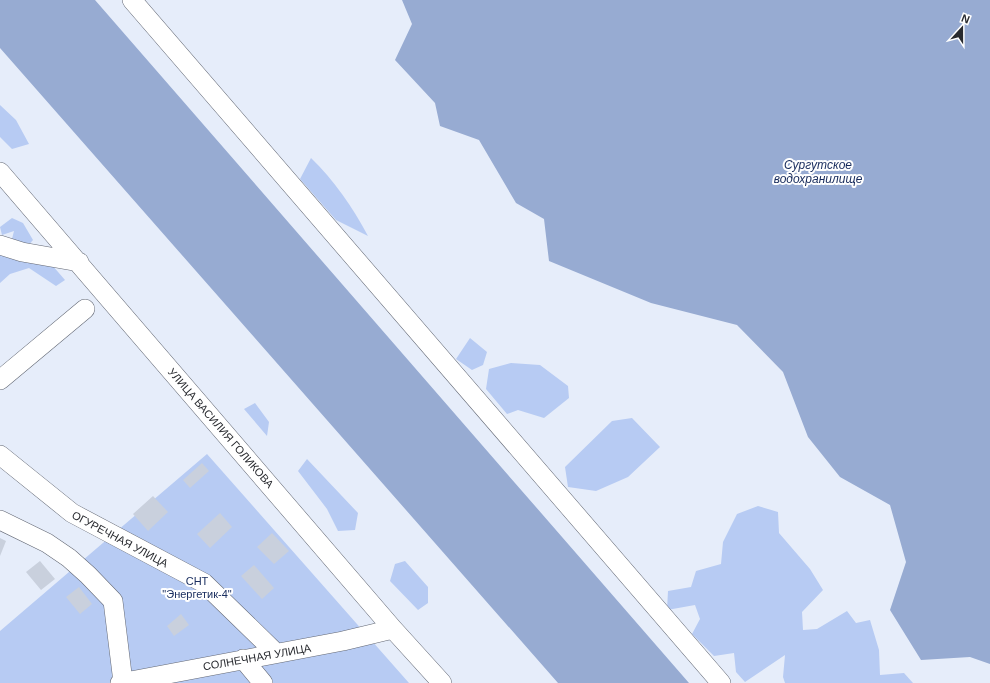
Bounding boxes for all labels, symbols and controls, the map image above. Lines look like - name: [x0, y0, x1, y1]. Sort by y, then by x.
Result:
- north arrow: [942, 8, 982, 48]
- text: N: [960, 12, 971, 26]
- water label: Сургутское водохранилище: [774, 158, 863, 186]
- street label: УЛИЦА ВАСИЛИЯ ГОЛИКОВА: [166, 366, 277, 491]
- street label: ОГУРЕЧНАЯ УЛИЦА: [70, 509, 171, 570]
- park label: СНТ "Энергетик-4": [162, 575, 232, 600]
- street label: СОЛНЕЧНАЯ УЛИЦА: [202, 641, 313, 672]

